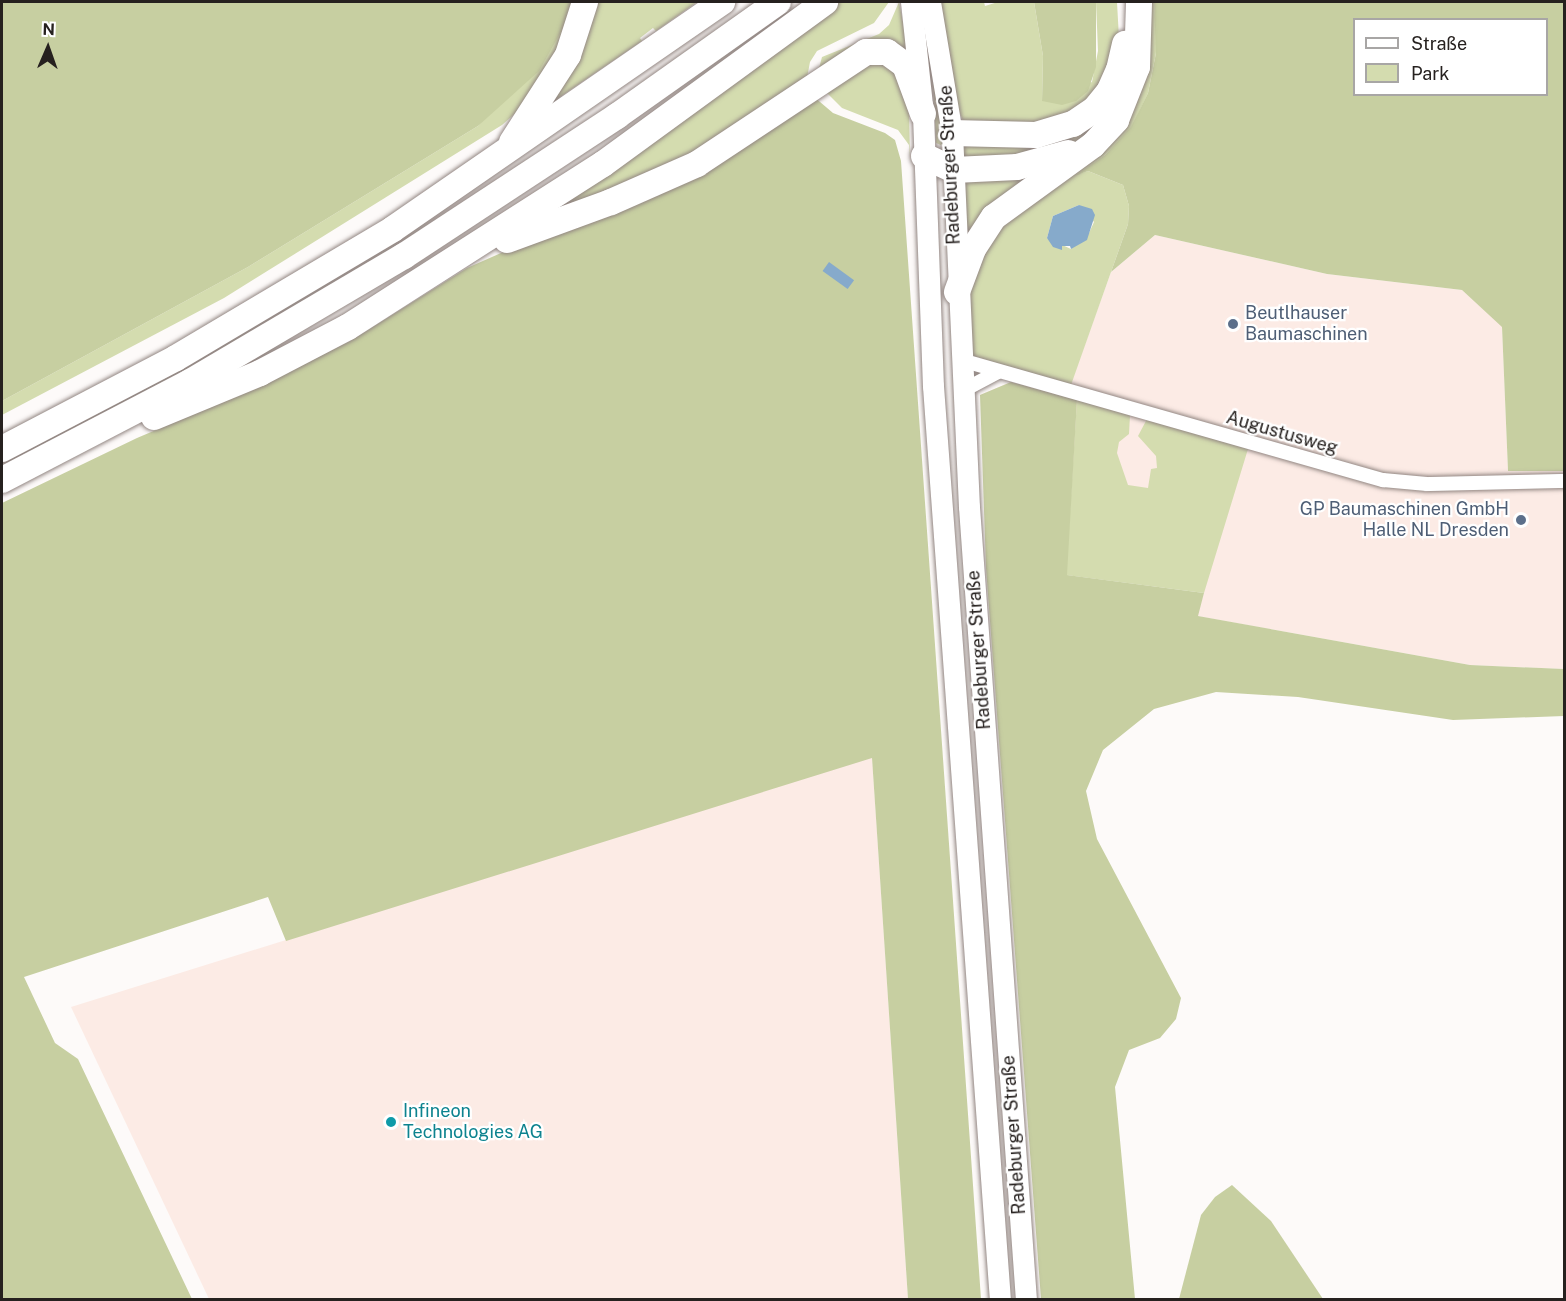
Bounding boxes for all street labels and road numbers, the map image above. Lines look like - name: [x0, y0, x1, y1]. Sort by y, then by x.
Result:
- street label: Radeburger Straße: [935, 85, 965, 245]
- street label: Augustusweg: [1224, 407, 1340, 459]
- street label: Radeburger Straße: [963, 570, 995, 730]
- street label: Radeburger Straße: [998, 1055, 1030, 1215]

